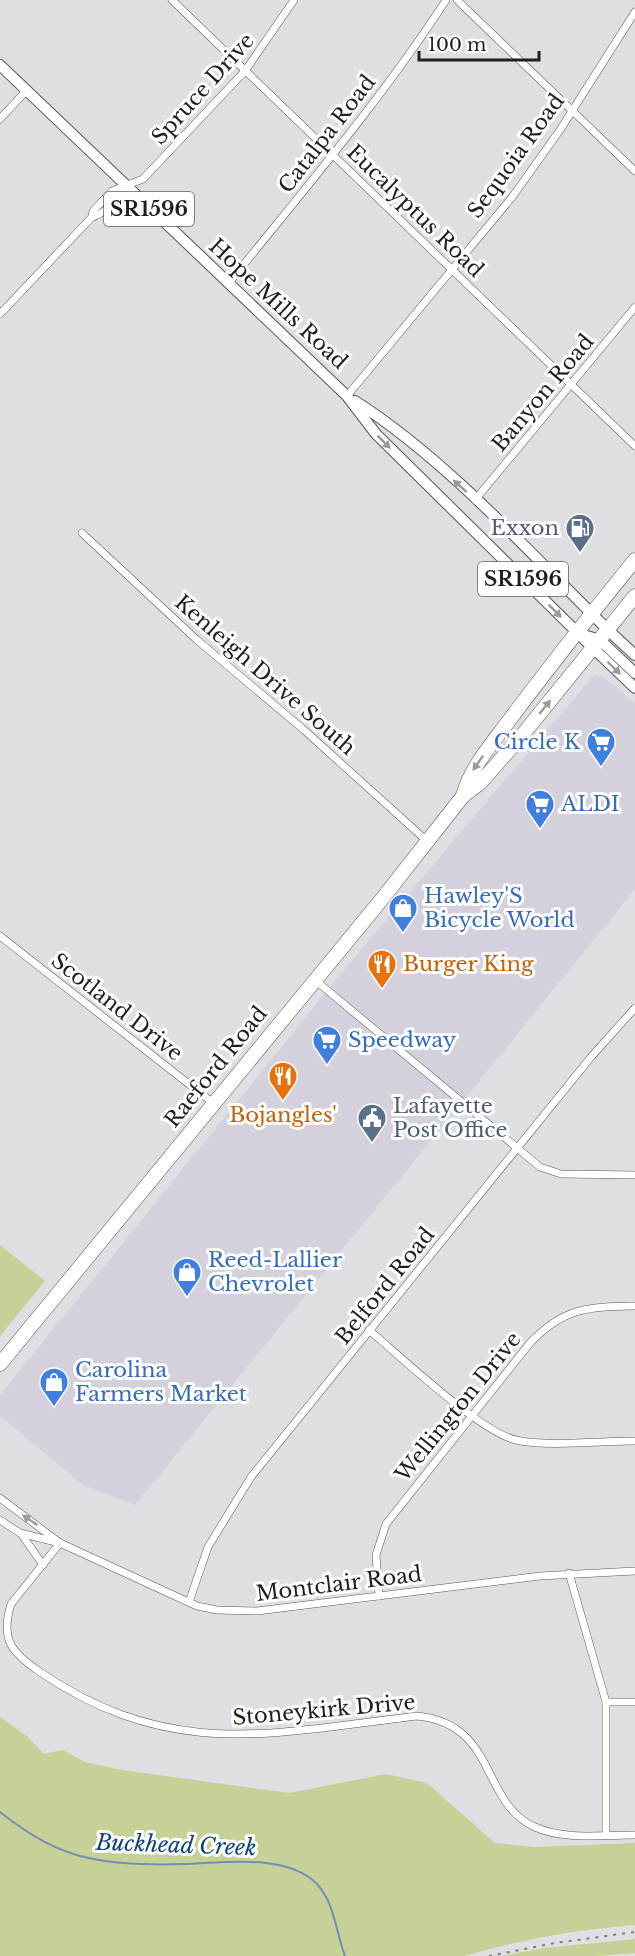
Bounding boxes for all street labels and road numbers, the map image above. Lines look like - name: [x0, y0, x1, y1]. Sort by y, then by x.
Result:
- street label: Spruce Drive: [146, 28, 260, 150]
- street label: Catalpa Road: [273, 70, 381, 198]
- street label: Sequoia Road: [462, 89, 570, 223]
- street label: Eucalyptus Road: [341, 139, 489, 283]
- road number: SR1596: [104, 192, 194, 226]
- street label: Hope Mills Road: [203, 233, 353, 375]
- street label: Banyon Road: [486, 329, 600, 457]
- road number: SR1596: [478, 562, 568, 596]
- street label: Kenleigh Drive South: [169, 589, 361, 761]
- street label: Scotland Drive: [46, 948, 188, 1066]
- street label: Raeford Road: [159, 1001, 273, 1133]
- street label: Belford Road: [330, 1222, 440, 1350]
- street label: Wellington Drive: [389, 1327, 526, 1488]
- street label: Montclair Road: [255, 1561, 423, 1607]
- street label: Stoneykirk Drive: [232, 1689, 416, 1731]

